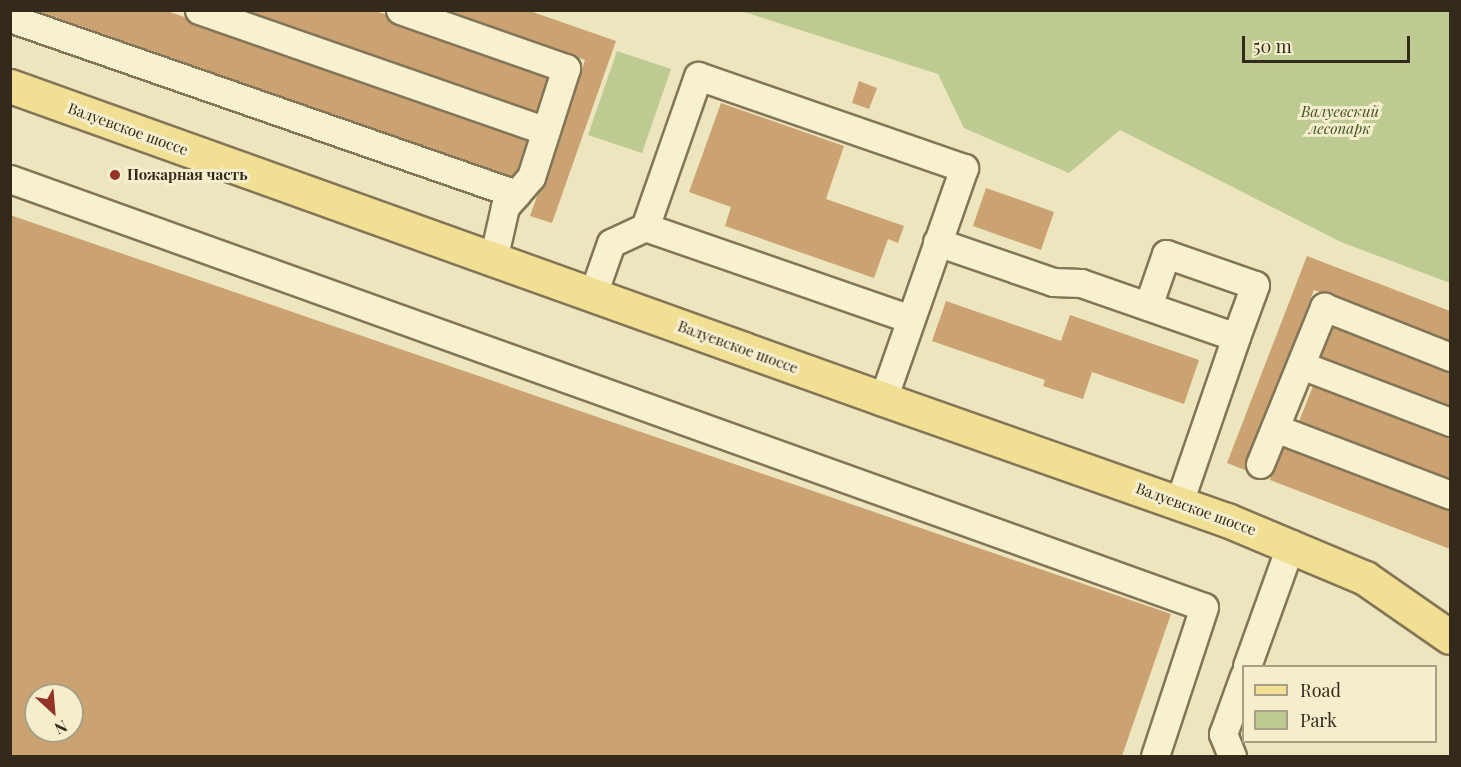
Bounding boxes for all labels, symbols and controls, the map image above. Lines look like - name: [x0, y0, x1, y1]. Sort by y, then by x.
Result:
- scale bar: [1245, 24, 1413, 62]
- text: 50 m: [1253, 34, 1292, 58]
- street label: Валуевское шоссе: [65, 99, 191, 159]
- park label: Валуевский лесопарк: [1301, 102, 1379, 137]
- place label: Пожарная часть: [127, 166, 248, 184]
- marker: Пожарная часть: [108, 168, 122, 182]
- street label: Валуевское шоссе: [675, 317, 801, 377]
- street label: Валуевское шоссе: [1133, 479, 1259, 539]
- legend: [1242, 665, 1437, 743]
- text: Road: [1300, 678, 1341, 702]
- north arrow: [24, 683, 84, 743]
- text: Park: [1300, 708, 1337, 732]
- text: N: [51, 716, 71, 740]

